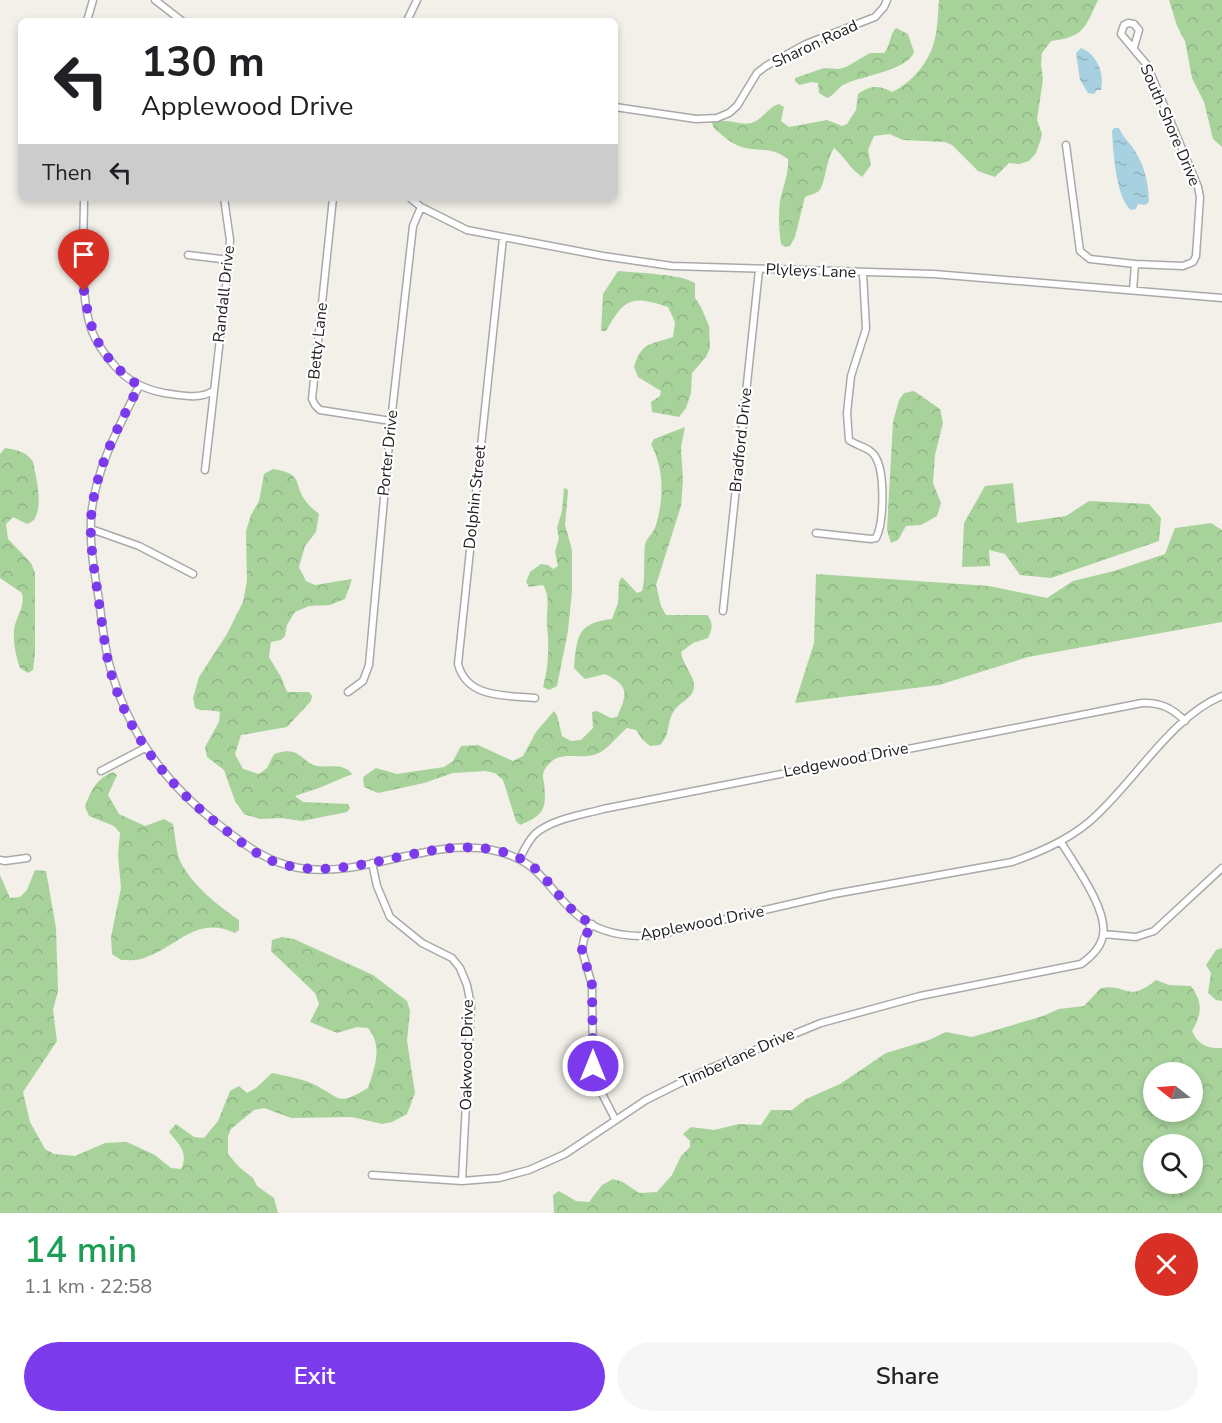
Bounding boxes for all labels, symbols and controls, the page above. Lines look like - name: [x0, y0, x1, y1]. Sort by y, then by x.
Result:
- street label: Sharon Road: [768, 15, 862, 73]
- text: 130 m: [141, 34, 265, 91]
- icon: left: [42, 42, 120, 120]
- street label: South Shore Drive: [1134, 61, 1206, 189]
- text: Applewood Drive: [141, 88, 353, 125]
- icon: left: [104, 156, 137, 189]
- text: Then: [42, 158, 92, 188]
- pin: [58, 229, 109, 291]
- icon: arrive: [67, 238, 100, 271]
- street label: Randall Drive: [208, 244, 240, 344]
- street label: Plyleys Lane: [765, 258, 857, 284]
- street label: Betty Lane: [303, 301, 333, 381]
- street label: Bradford Drive: [725, 386, 757, 494]
- street label: Porter Drive: [373, 409, 403, 497]
- street label: Dolphin Street: [459, 444, 491, 550]
- street label: Ledgewood Drive: [782, 737, 910, 783]
- street label: Applewood Drive: [638, 900, 766, 946]
- street label: Oakwood Drive: [455, 999, 479, 1111]
- street label: Timberlane Drive: [676, 1023, 798, 1093]
- position arrow: [561, 1034, 625, 1098]
- north arrow: [1143, 1062, 1203, 1122]
- map controls: [1143, 1062, 1203, 1194]
- button: search: [1143, 1134, 1203, 1194]
- text: 14 min: [24, 1226, 137, 1275]
- button: close: [1135, 1233, 1198, 1296]
- text: 1.1 km · 22:58: [24, 1273, 152, 1300]
- button: Exit: [24, 1342, 605, 1411]
- button: Share: [617, 1342, 1198, 1411]

